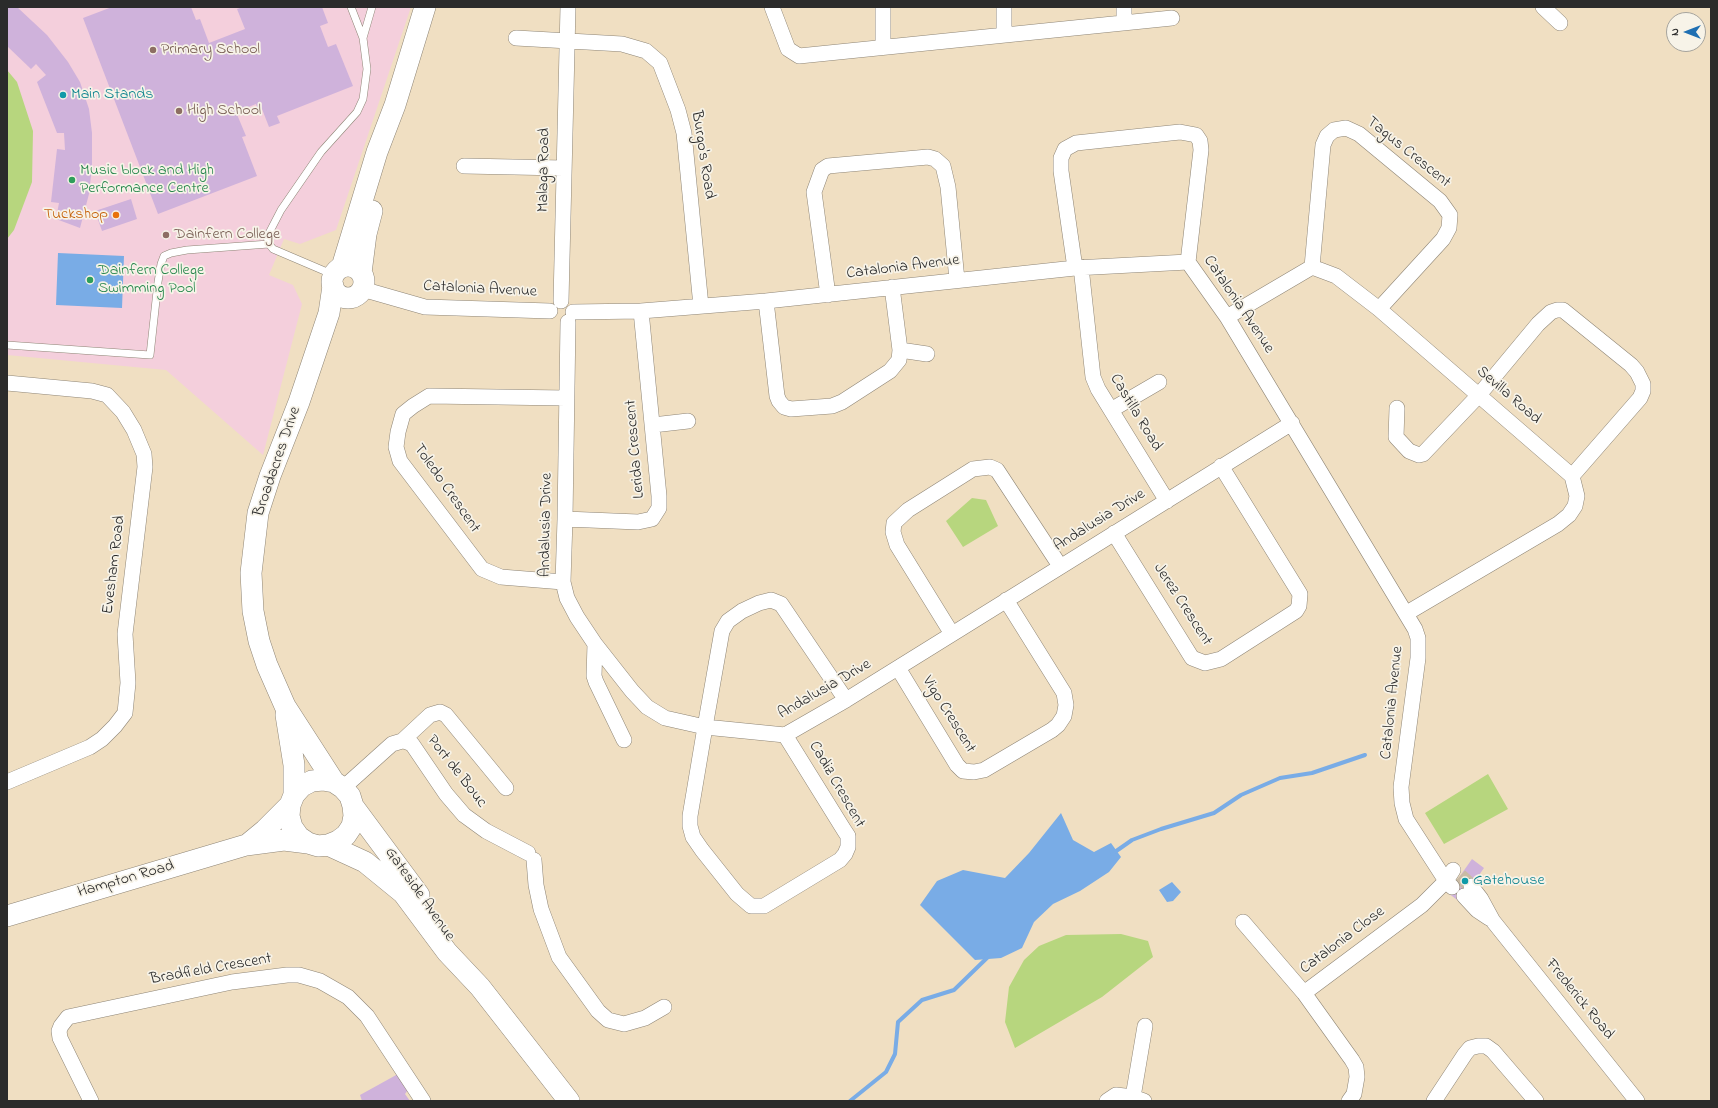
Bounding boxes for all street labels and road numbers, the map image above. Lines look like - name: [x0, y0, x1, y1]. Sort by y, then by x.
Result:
- street label: Burgo's Road: [686, 110, 718, 200]
- street label: Tagus Crescent: [1362, 113, 1454, 193]
- street label: Malaga Road: [535, 128, 555, 212]
- street label: Catalonia Avenue: [845, 252, 961, 284]
- street label: Catalonia Avenue: [1198, 253, 1278, 357]
- street label: Catalonia Avenue: [423, 277, 537, 303]
- street label: Sevilla Road: [1472, 363, 1544, 429]
- street label: Castilla Road: [1104, 371, 1166, 455]
- street label: Lerida Crescent: [622, 399, 650, 499]
- street label: Broadacres Drive: [250, 404, 306, 520]
- street label: Toledo Crescent: [408, 441, 484, 537]
- street label: Andalusia Drive: [536, 473, 558, 577]
- street label: Andalusia Drive: [1051, 485, 1149, 557]
- street label: Evesham Road: [99, 515, 131, 615]
- street label: Jerez Crescent: [1148, 560, 1216, 650]
- street label: Catalonia Avenue: [1378, 645, 1408, 761]
- street label: Andalusia Drive: [775, 656, 875, 724]
- street label: Vigo Crescent: [917, 673, 979, 757]
- street label: Port de Bouc: [422, 732, 490, 812]
- street label: Cadiz Crescent: [804, 738, 868, 832]
- street label: Gateside Avenue: [380, 844, 458, 946]
- street label: Hampton Road: [76, 857, 176, 903]
- street label: Catalonia Close: [1297, 903, 1389, 979]
- street label: Bradfield Crescent: [149, 950, 273, 990]
- street label: Frederick Road: [1541, 956, 1617, 1044]

